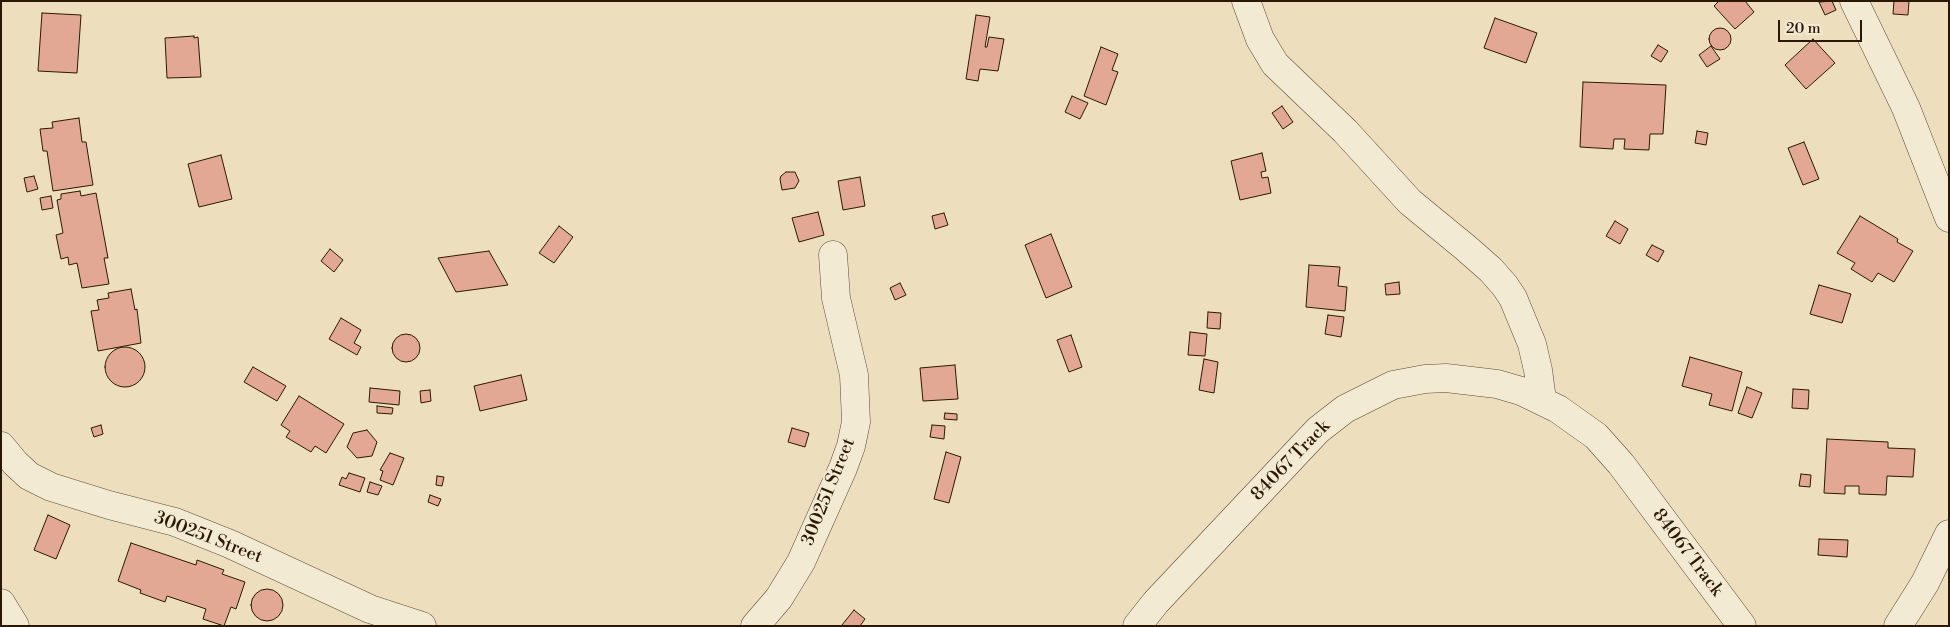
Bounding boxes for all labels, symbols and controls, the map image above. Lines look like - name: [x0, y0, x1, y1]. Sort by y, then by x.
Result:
- scale bar: [1780, 10, 1864, 42]
- text: 20 m: [1786, 19, 1821, 38]
- street label: 84067 Track: [1247, 416, 1335, 506]
- street label: 300251 Street: [798, 435, 860, 549]
- street label: 84067 Track: [1647, 505, 1727, 601]
- street label: 300251 Street: [151, 507, 265, 569]

